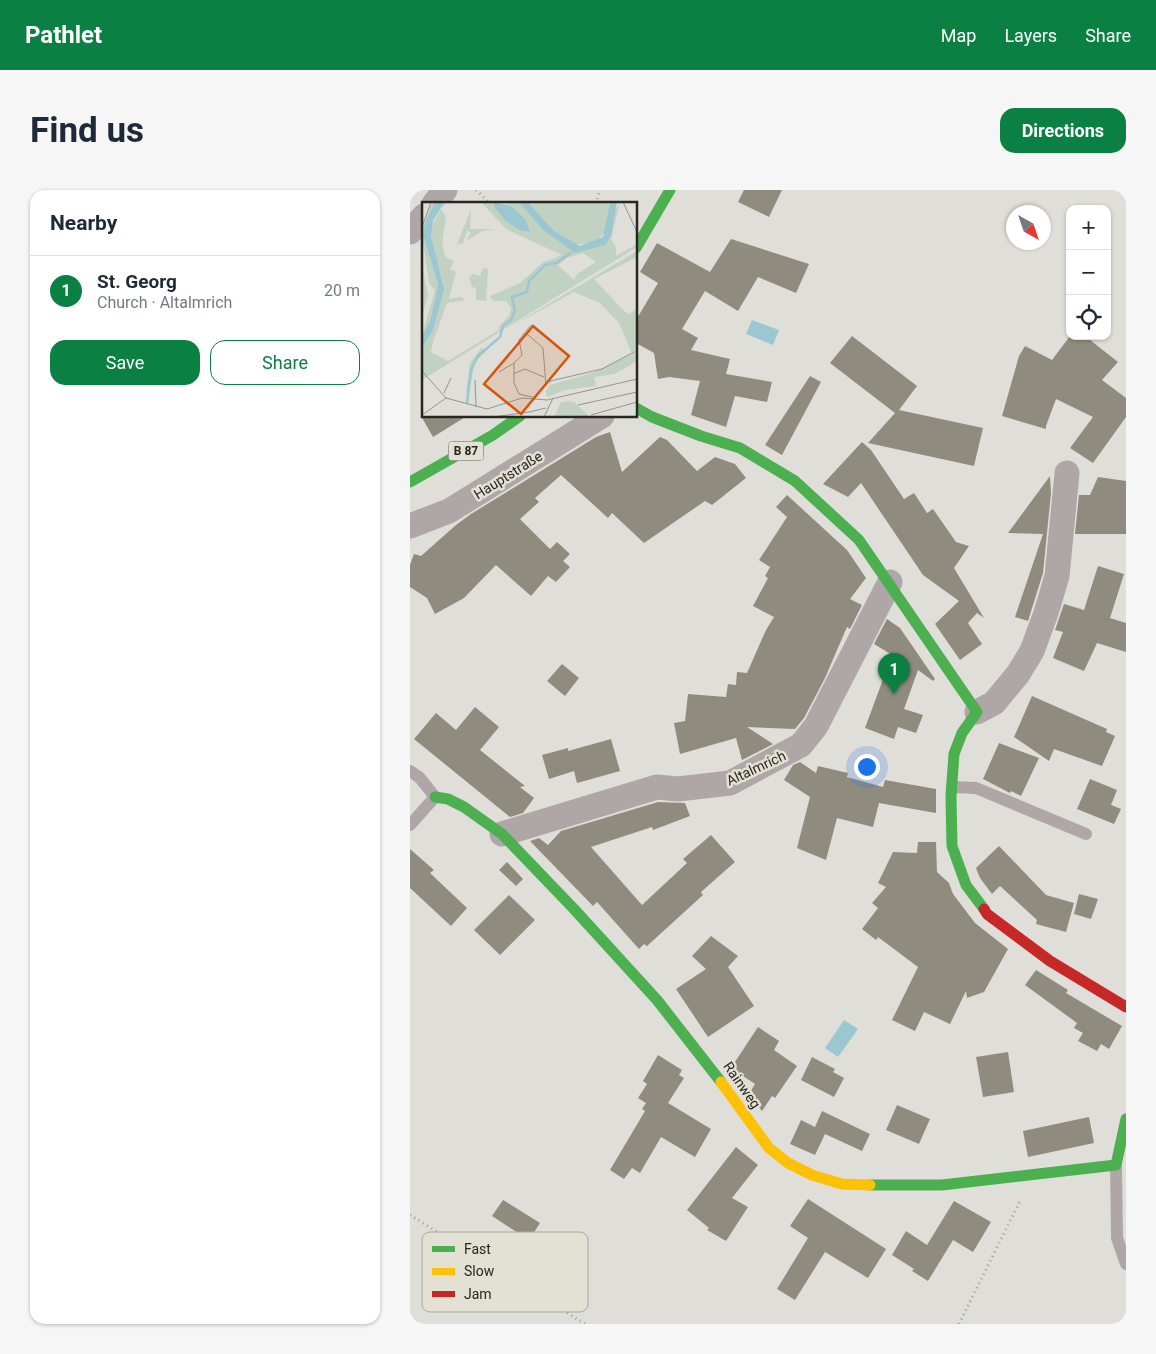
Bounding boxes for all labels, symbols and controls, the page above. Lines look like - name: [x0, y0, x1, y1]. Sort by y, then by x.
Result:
- text: Pathlet: [25, 21, 102, 49]
- text: Map: [941, 25, 976, 46]
- text: Layers: [1004, 25, 1057, 46]
- text: Share: [1085, 25, 1131, 46]
- button: Directions: [1000, 108, 1126, 153]
- text: Find us: [30, 110, 144, 151]
- inset map: [422, 202, 638, 418]
- north arrow: [1006, 205, 1051, 250]
- map controls: [1066, 205, 1111, 340]
- button: +: [1066, 205, 1111, 250]
- text: Nearby: [50, 211, 117, 235]
- button: −: [1066, 250, 1111, 295]
- text: St. Georg: [97, 270, 177, 293]
- text: 1: [61, 281, 71, 300]
- text: 20 m: [324, 281, 360, 300]
- text: Church · Altalmrich: [97, 293, 232, 312]
- button: locate: [1066, 295, 1111, 340]
- button: Save: [50, 340, 200, 385]
- button: Share: [210, 340, 360, 385]
- road number: B 87: [448, 442, 484, 460]
- street label: Hauptstraße: [471, 448, 545, 502]
- pin: 1: [878, 653, 910, 694]
- street label: Altalmrich: [724, 747, 788, 789]
- your location: [854, 754, 880, 780]
- street label: Rainweg: [720, 1059, 764, 1111]
- legend: [422, 1232, 588, 1312]
- text: Fast: [464, 1241, 491, 1257]
- text: Slow: [464, 1263, 495, 1279]
- text: Jam: [464, 1286, 492, 1302]

